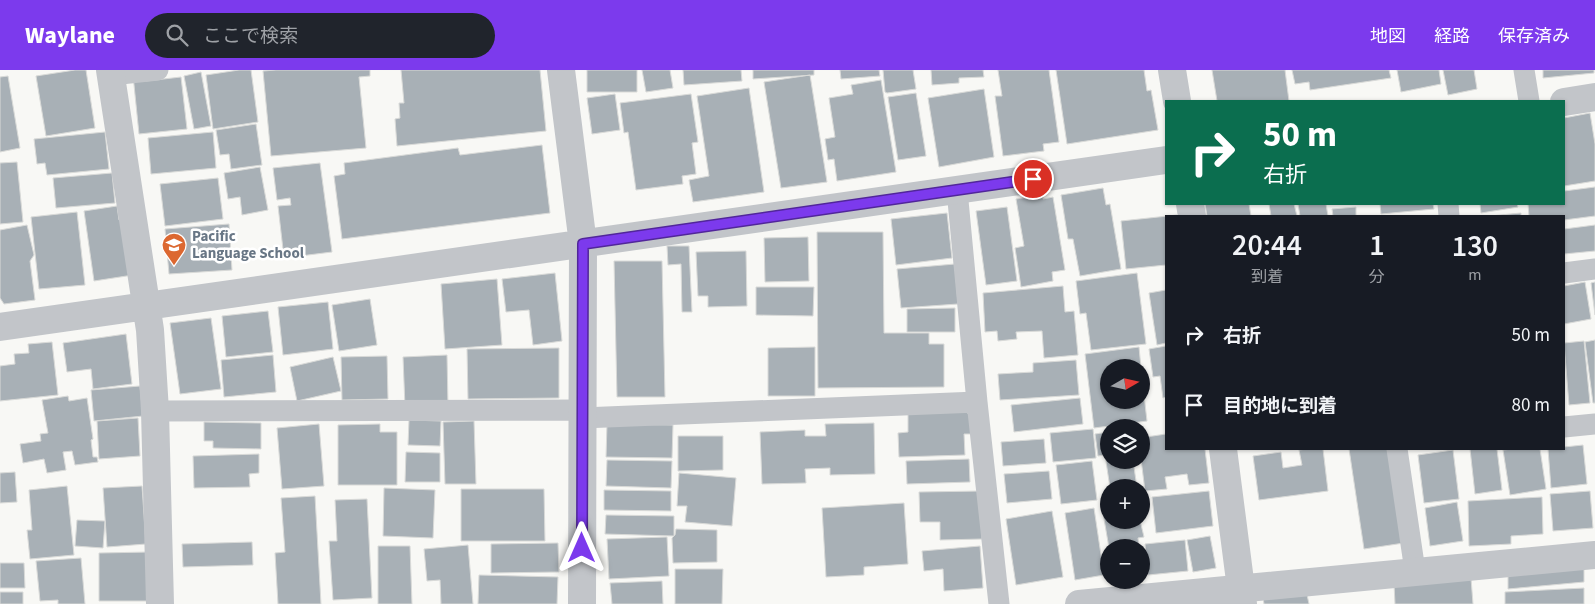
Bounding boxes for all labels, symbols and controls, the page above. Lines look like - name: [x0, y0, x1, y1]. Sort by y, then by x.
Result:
- search box: [145, 13, 495, 58]
- text: Waylane: [25, 18, 115, 53]
- icon: search: [163, 21, 191, 49]
- text: ここで検索: [203, 23, 298, 50]
- text: 地図: [1370, 24, 1406, 49]
- text: 経路: [1434, 24, 1470, 49]
- text: 保存済み: [1498, 24, 1570, 49]
- text: 50 m: [1263, 110, 1337, 160]
- icon: right: [1180, 120, 1245, 185]
- pin: [1012, 158, 1054, 200]
- text: 右折: [1263, 159, 1307, 191]
- icon: arrive: [1019, 165, 1047, 193]
- text: 20:44: [1232, 224, 1302, 267]
- text: 1: [1369, 224, 1385, 267]
- text: 130: [1452, 225, 1498, 268]
- place label: Pacific Language School: [192, 226, 305, 264]
- school or university icon: Pacific Language School: [161, 232, 187, 266]
- text: m: [1468, 264, 1482, 286]
- text: 到着: [1251, 266, 1283, 288]
- text: 分: [1369, 266, 1385, 288]
- icon: right: [1180, 321, 1208, 349]
- text: 50 m: [1512, 322, 1550, 349]
- text: 右折: [1223, 323, 1261, 350]
- north arrow: [1100, 359, 1150, 409]
- map controls: [1100, 359, 1150, 589]
- icon: arrive: [1180, 391, 1208, 419]
- text: 80 m: [1512, 392, 1550, 419]
- text: 目的地に到着: [1223, 393, 1337, 420]
- button: layers: [1100, 419, 1150, 469]
- button: +: [1100, 479, 1150, 529]
- position arrow: [555, 521, 607, 573]
- button: −: [1100, 539, 1150, 589]

